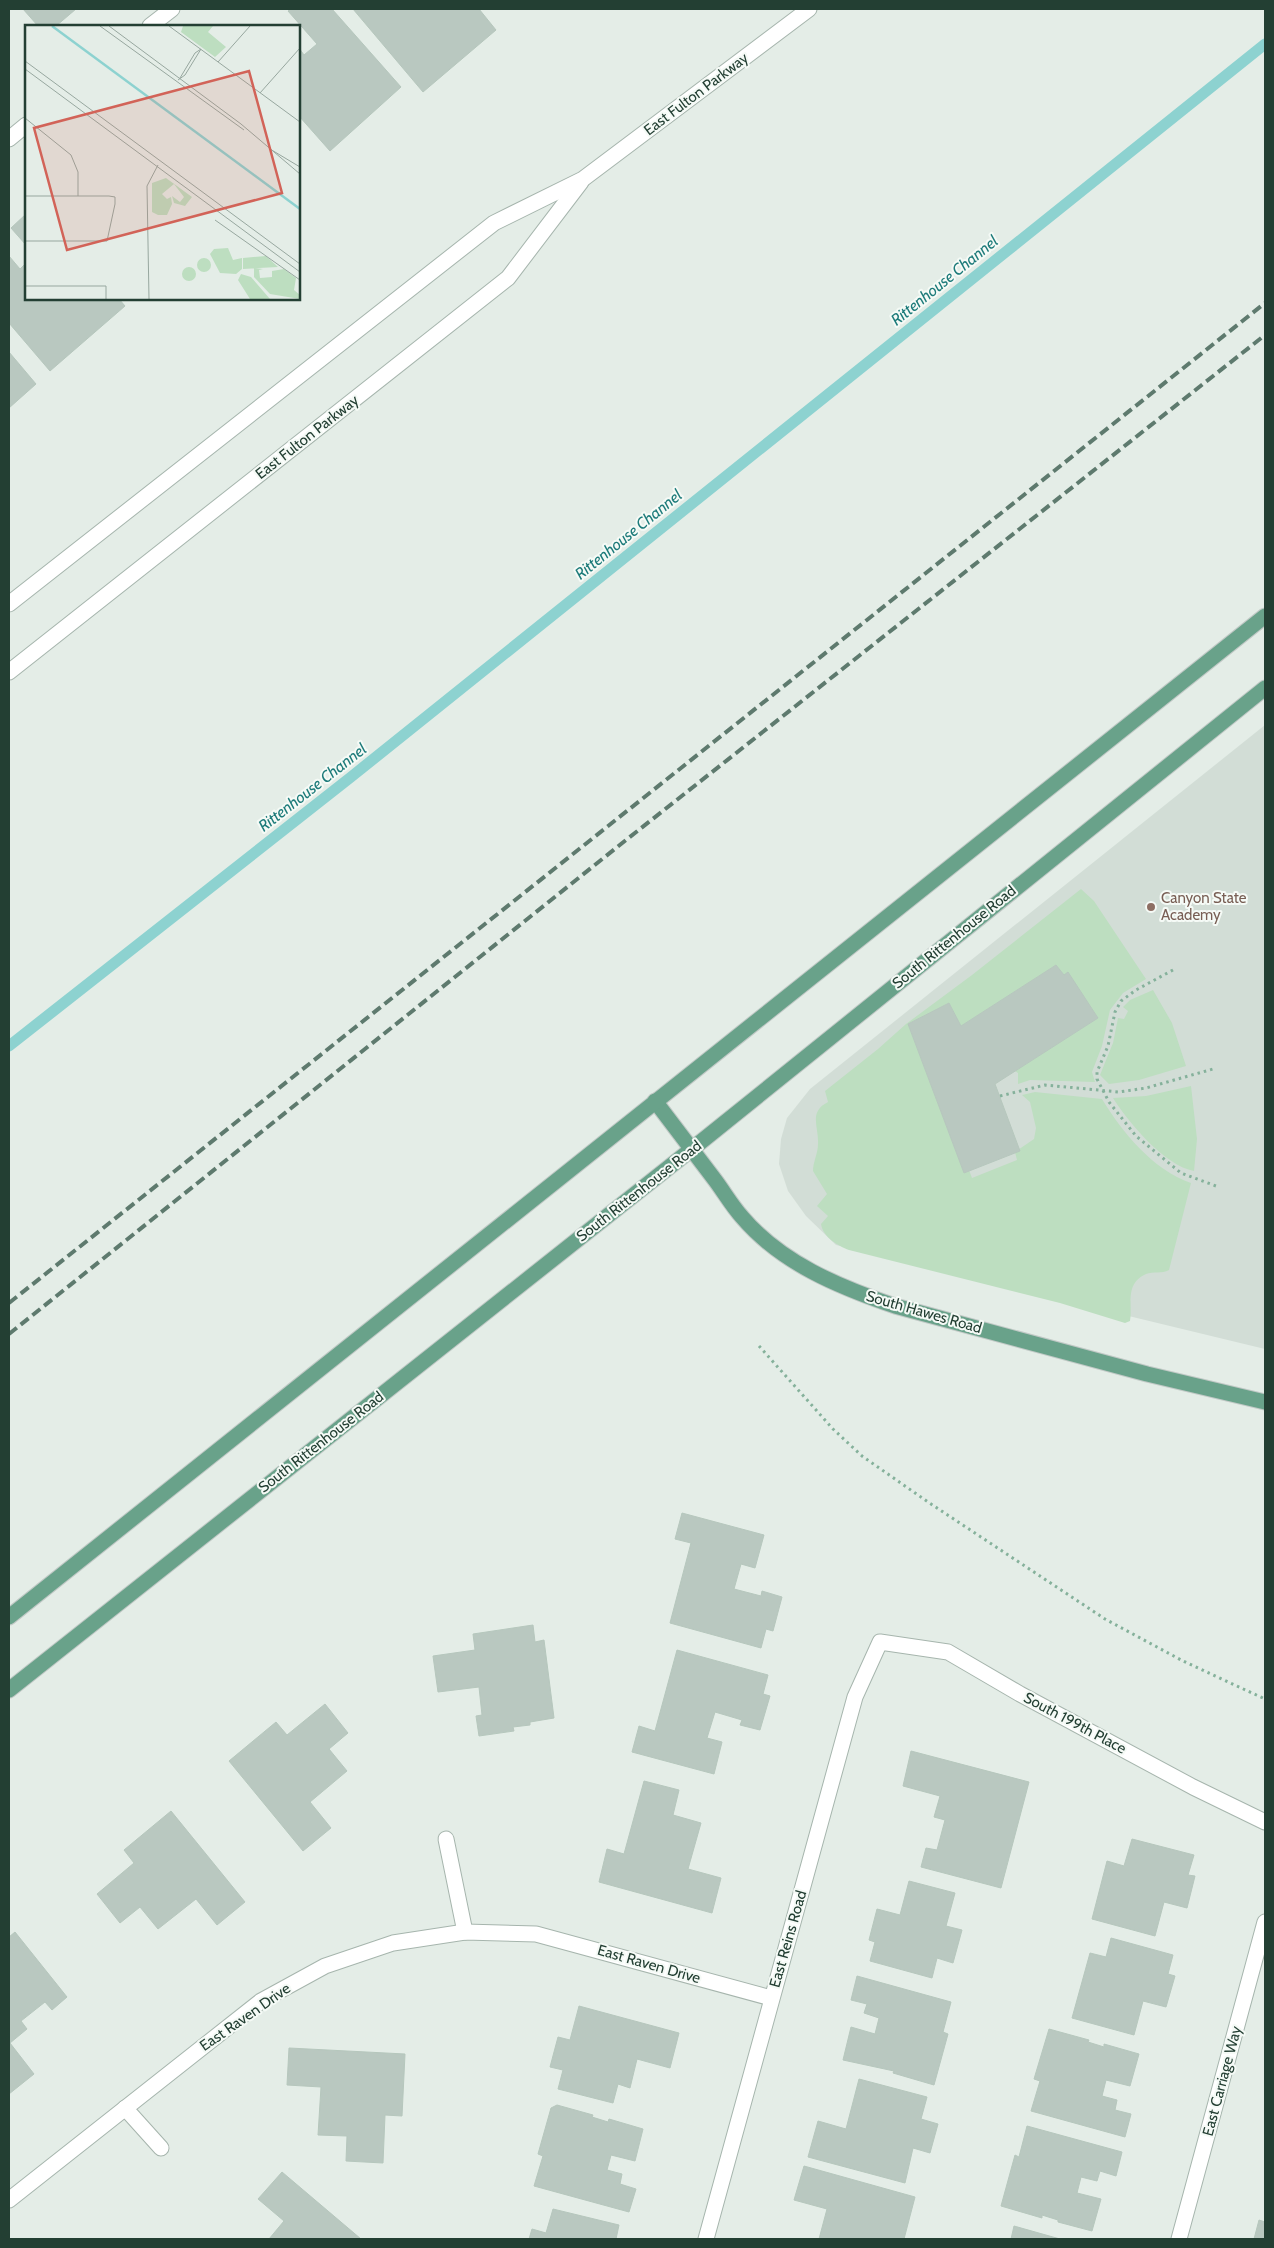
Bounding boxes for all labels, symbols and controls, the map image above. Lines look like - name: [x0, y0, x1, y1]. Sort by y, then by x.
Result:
- inset map: [25, 25, 300, 300]
- street label: East Fulton Parkway: [640, 49, 752, 139]
- water label: Rittenhouse Channel: [887, 231, 1002, 329]
- street label: East Fulton Parkway: [252, 391, 363, 483]
- water label: Rittenhouse Channel: [571, 485, 686, 583]
- water label: Rittenhouse Channel: [254, 739, 370, 836]
- street label: South Rittenhouse Road: [889, 882, 1019, 992]
- place label: Canyon State Academy: [1161, 889, 1247, 924]
- marker: Canyon State Academy: [1145, 901, 1157, 913]
- street label: South Rittenhouse Road: [573, 1137, 705, 1245]
- street label: South Hawes Road: [864, 1287, 984, 1337]
- street label: South Rittenhouse Road: [255, 1388, 387, 1496]
- street label: South 199th Place: [1021, 1688, 1130, 1758]
- street label: East Reins Road: [766, 1888, 810, 1990]
- street label: East Raven Drive: [595, 1941, 703, 1987]
- street label: East Raven Drive: [196, 1979, 294, 2055]
- street label: East Carriage Way: [1199, 2024, 1245, 2138]

